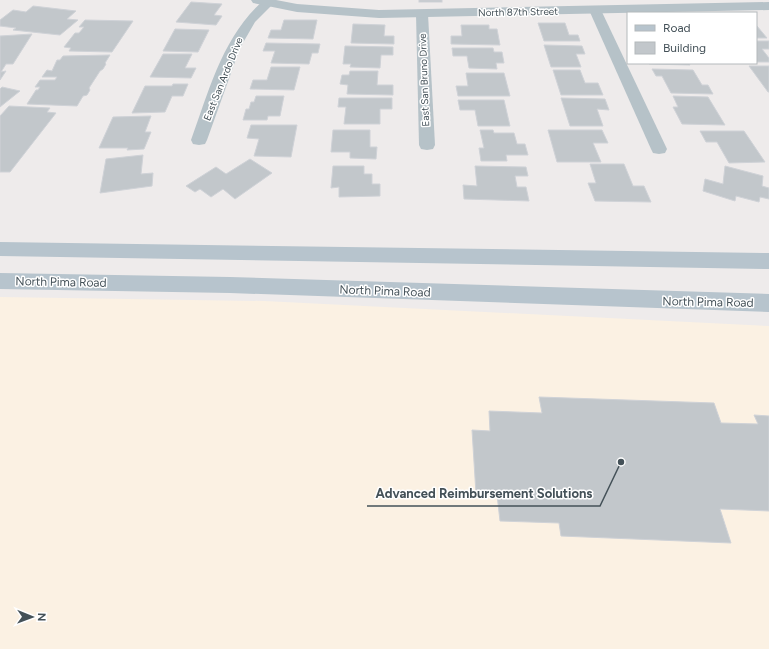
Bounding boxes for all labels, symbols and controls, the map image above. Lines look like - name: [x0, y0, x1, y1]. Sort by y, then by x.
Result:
- street label: North 87th Street: [478, 5, 558, 19]
- legend: [627, 12, 757, 64]
- text: Road: [663, 21, 691, 35]
- street label: East San Bruno Drive: [416, 33, 432, 127]
- street label: East San Ardo Drive: [200, 35, 246, 123]
- text: Building: [663, 41, 706, 55]
- street label: North Pima Road: [15, 274, 107, 290]
- street label: North Pima Road: [339, 282, 431, 300]
- street label: North Pima Road: [662, 294, 754, 310]
- callout: Advanced Reimbursement Solutions: [367, 481, 600, 506]
- text: Advanced Reimbursement Solutions: [376, 486, 592, 501]
- north arrow: [12, 597, 52, 637]
- text: N: [35, 613, 48, 622]

